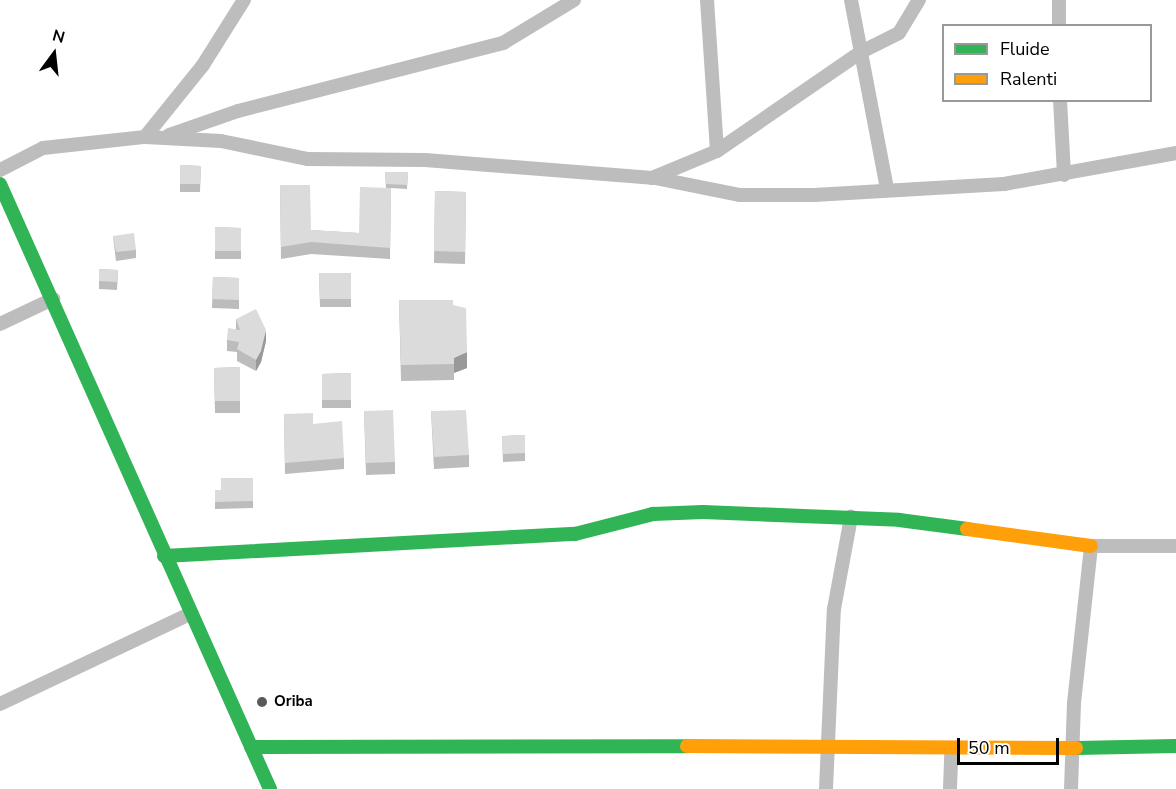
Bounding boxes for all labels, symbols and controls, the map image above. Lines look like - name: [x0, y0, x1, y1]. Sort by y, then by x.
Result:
- north arrow: [24, 24, 84, 84]
- text: N: [50, 24, 67, 49]
- legend: [942, 24, 1152, 102]
- text: Fluide: [1000, 37, 1050, 61]
- text: Ralenti: [1000, 67, 1057, 91]
- place label: Oriba: [274, 693, 313, 711]
- marker: Oriba: [255, 695, 269, 709]
- scale bar: [960, 726, 1062, 764]
- text: 50 m: [968, 736, 1010, 760]

